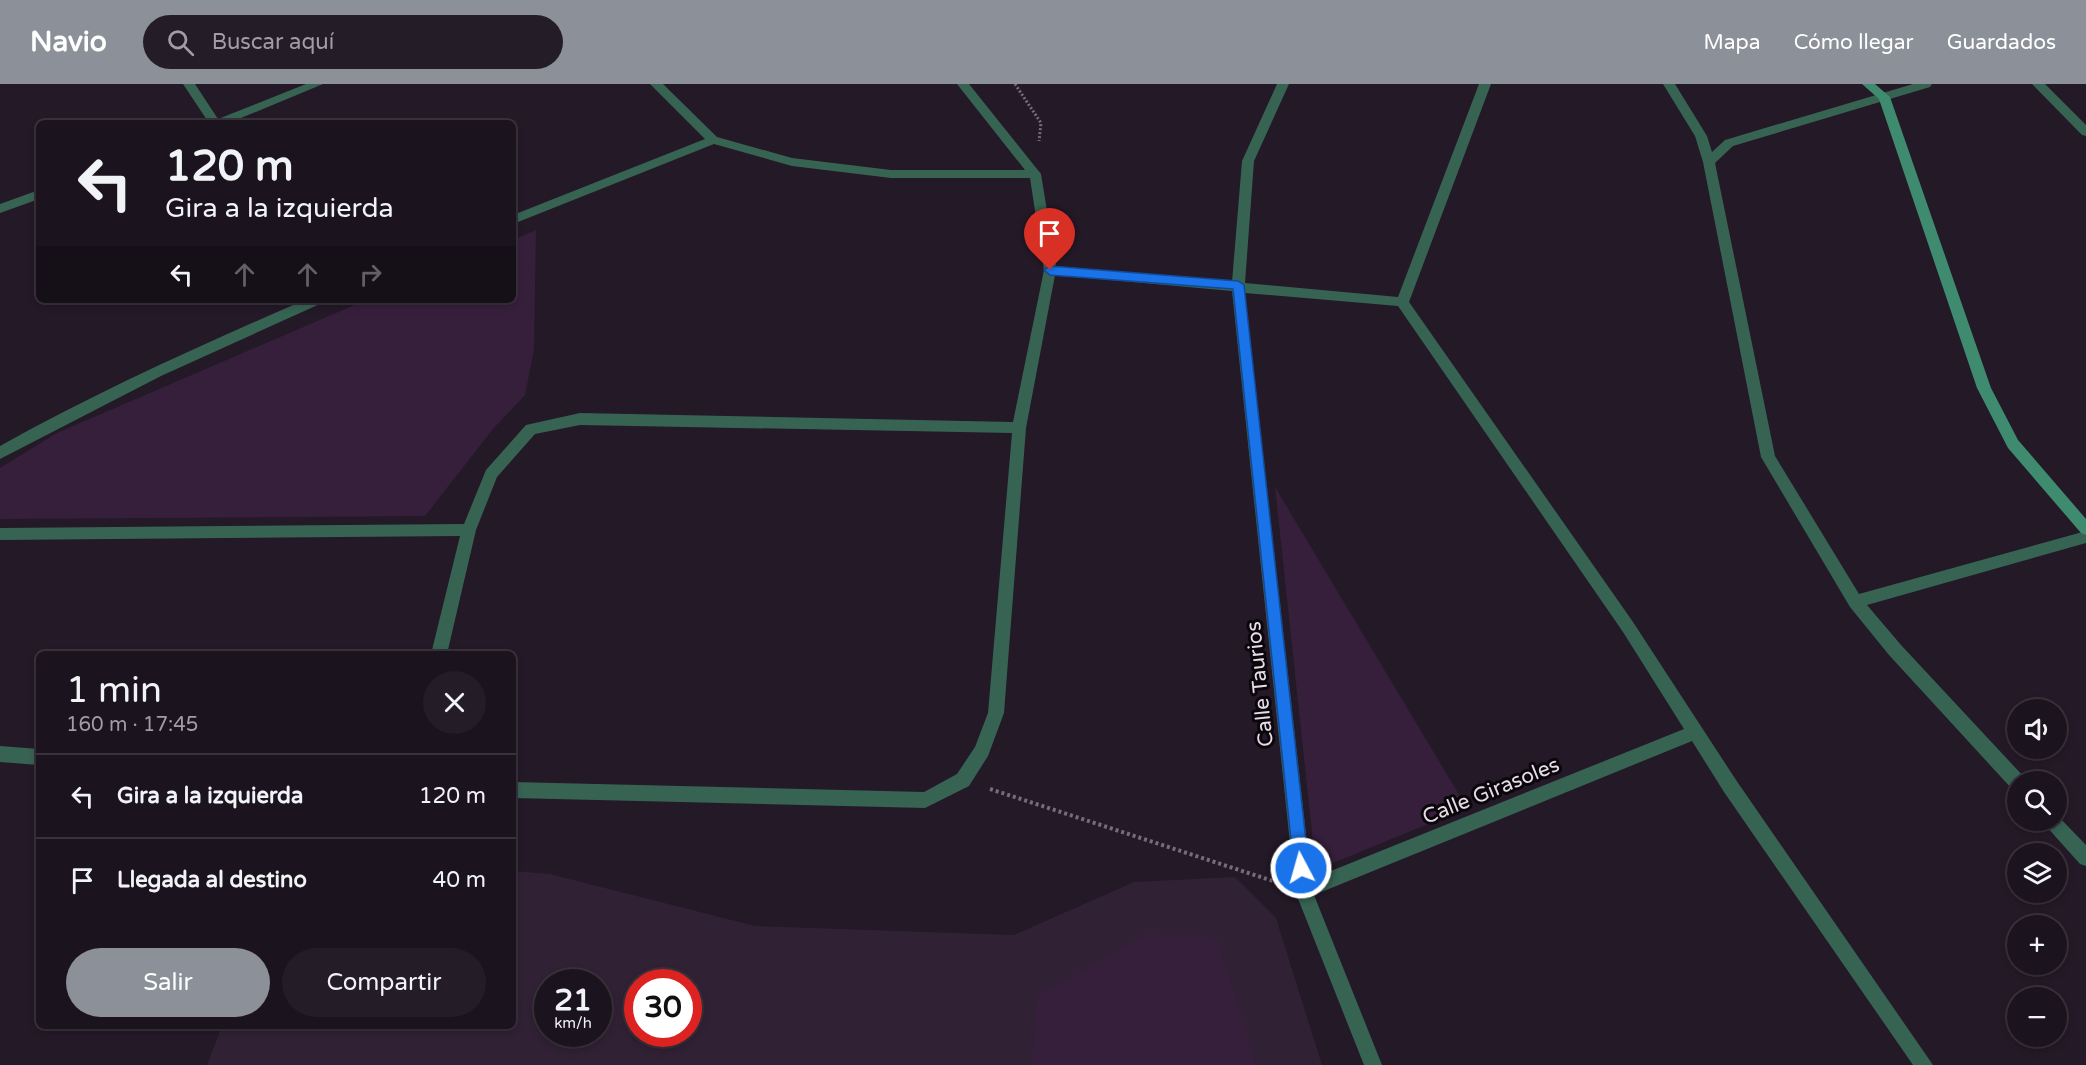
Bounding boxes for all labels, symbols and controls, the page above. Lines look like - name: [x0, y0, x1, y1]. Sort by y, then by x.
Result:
- search box: [143, 15, 563, 69]
- text: Navio: [30, 25, 107, 59]
- icon: search: [164, 26, 197, 59]
- text: Buscar aquí: [212, 29, 334, 55]
- text: Mapa: [1703, 30, 1761, 55]
- text: Cómo llegar: [1794, 30, 1914, 55]
- text: Guardados: [1947, 30, 2056, 55]
- text: 120 m: [165, 141, 294, 192]
- icon: left: [66, 144, 144, 222]
- text: Gira a la izquierda: [165, 192, 394, 225]
- pin: [1024, 208, 1075, 270]
- icon: arrive: [1033, 217, 1066, 250]
- icon: left: [165, 258, 198, 291]
- icon: ahead: [228, 258, 261, 291]
- icon: ahead: [291, 258, 324, 291]
- icon: right: [354, 258, 387, 291]
- street label: Calle Taurios: [1241, 620, 1279, 748]
- text: 1 min: [66, 669, 162, 712]
- button: close: [423, 671, 486, 734]
- map controls: [2007, 699, 2067, 1047]
- button: sound: [2007, 699, 2067, 759]
- text: 160 m · 17:45: [66, 713, 198, 737]
- street label: Calle Girasoles: [1419, 752, 1563, 830]
- button: search: [2007, 771, 2067, 831]
- icon: left: [66, 780, 99, 813]
- text: Gira a la izquierda: [117, 783, 303, 809]
- text: 120 m: [419, 783, 486, 809]
- position arrow: [1269, 836, 1333, 900]
- button: layers: [2007, 843, 2067, 903]
- icon: arrive: [66, 864, 99, 897]
- text: Llegada al destino: [117, 867, 307, 893]
- text: 40 m: [432, 867, 486, 893]
- button: +: [2007, 915, 2067, 975]
- button: Salir: [66, 948, 270, 1017]
- button: Compartir: [282, 948, 486, 1017]
- speed limit sign: 30: [624, 969, 702, 1047]
- text: 21: [554, 982, 592, 1019]
- button: −: [2007, 987, 2067, 1047]
- text: km/h: [554, 1014, 592, 1032]

